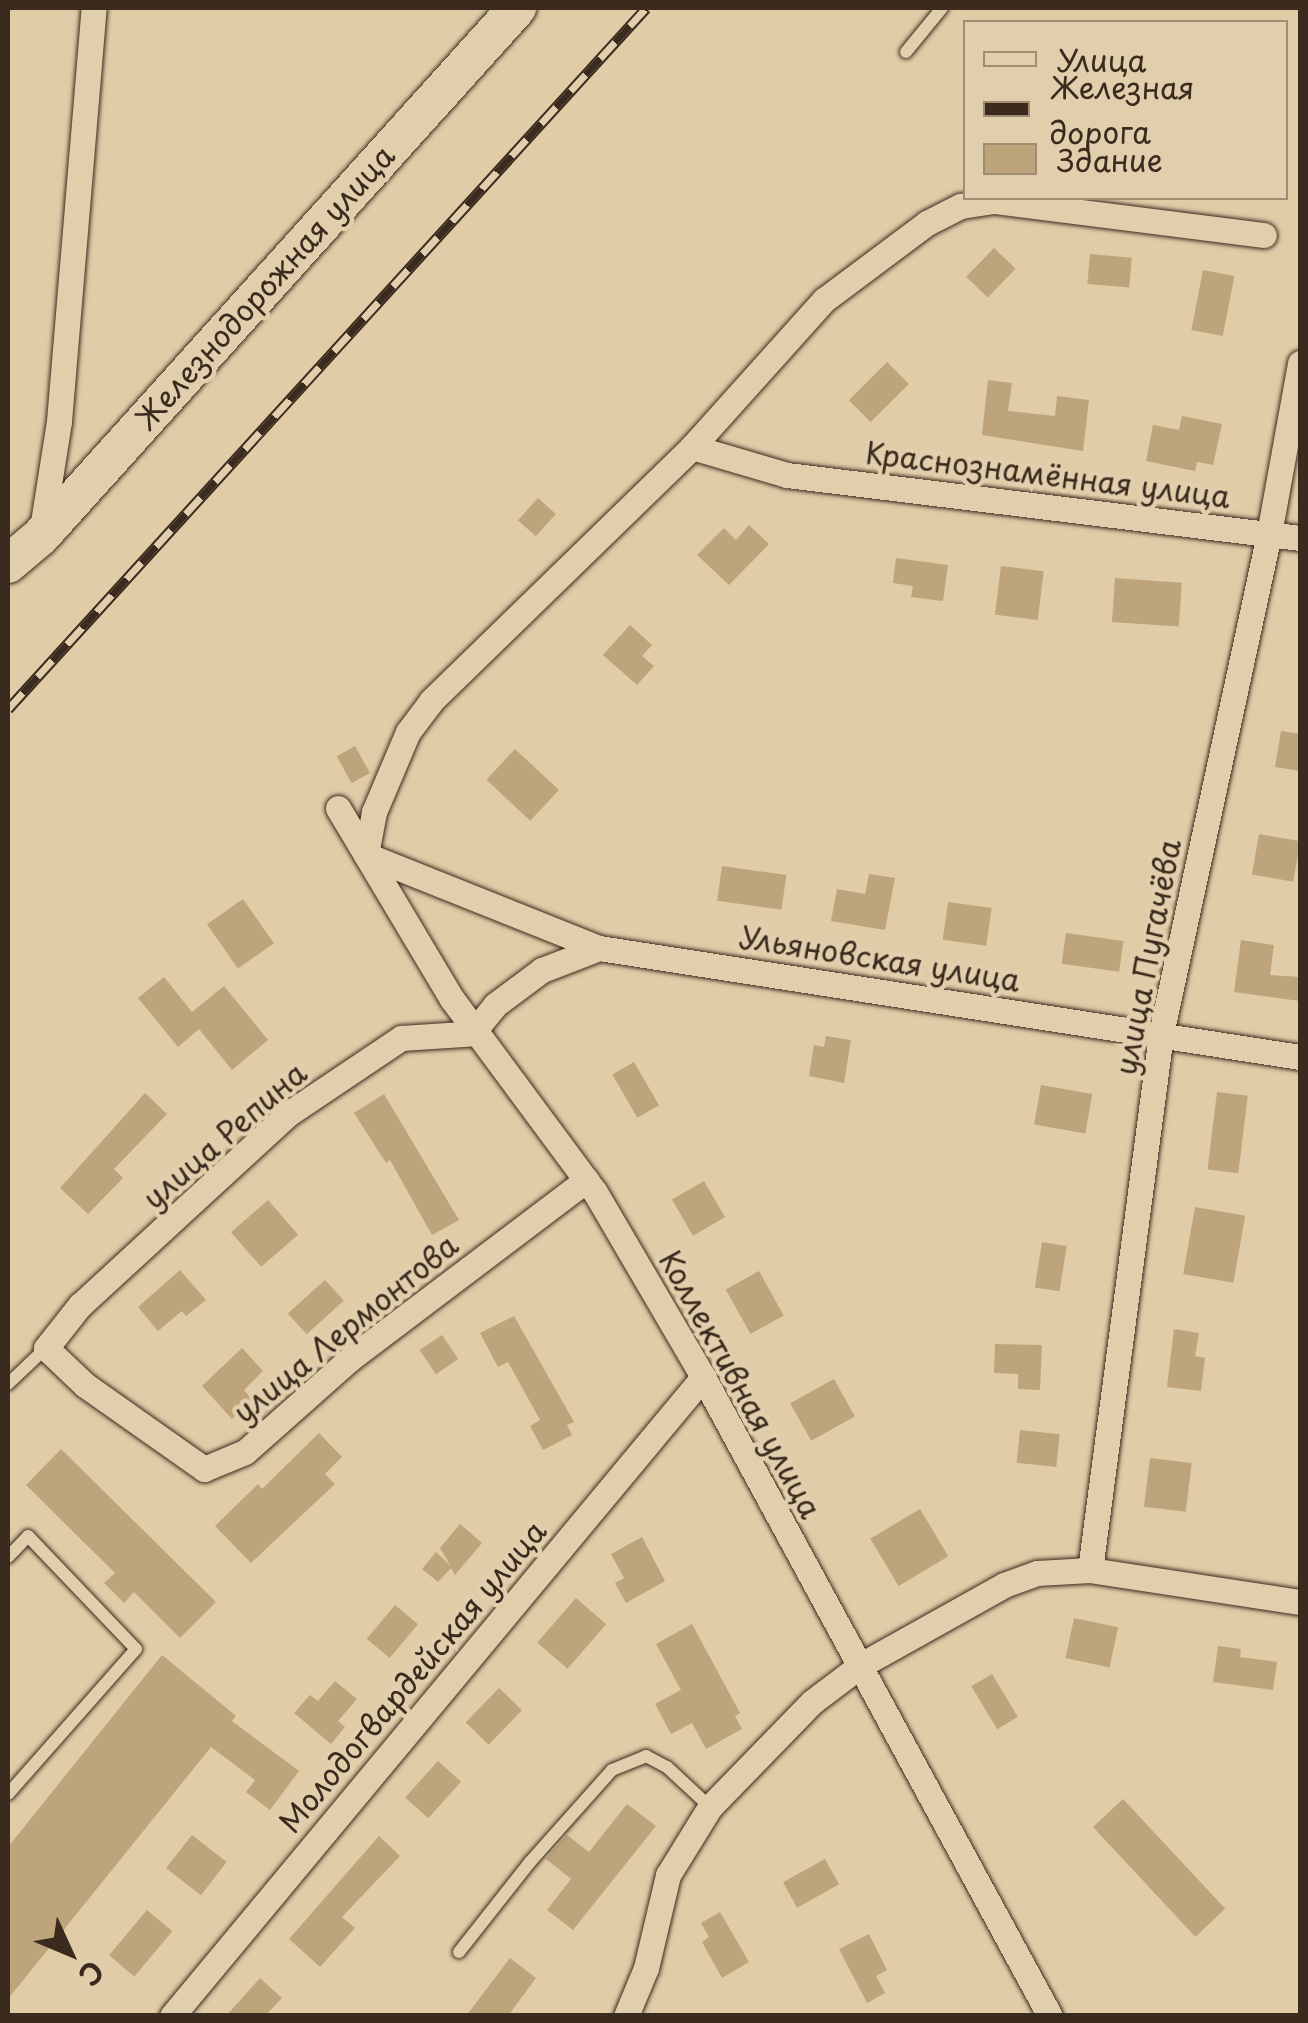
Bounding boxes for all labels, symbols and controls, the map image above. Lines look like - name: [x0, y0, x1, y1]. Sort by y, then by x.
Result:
- legend: [963, 20, 1288, 200]
- text: Улица: [1057, 37, 1146, 82]
- text: Железная дорога: [1050, 64, 1195, 154]
- street label: Железнодорожная улица: [126, 137, 402, 437]
- text: Здание: [1057, 137, 1163, 182]
- street label: Краснознамённая улица: [863, 434, 1233, 514]
- street label: улица Пугачёва: [1106, 835, 1188, 1079]
- street label: Ульяновская улица: [736, 918, 1024, 998]
- street label: улица Репина: [134, 1054, 314, 1216]
- street label: улица Лермонтова: [225, 1226, 465, 1430]
- street label: Коллективная улица: [652, 1243, 830, 1525]
- street label: Молодогвардейская улица: [270, 1512, 554, 1840]
- north arrow: [20, 1903, 120, 2003]
- text: С: [69, 1952, 115, 1997]

